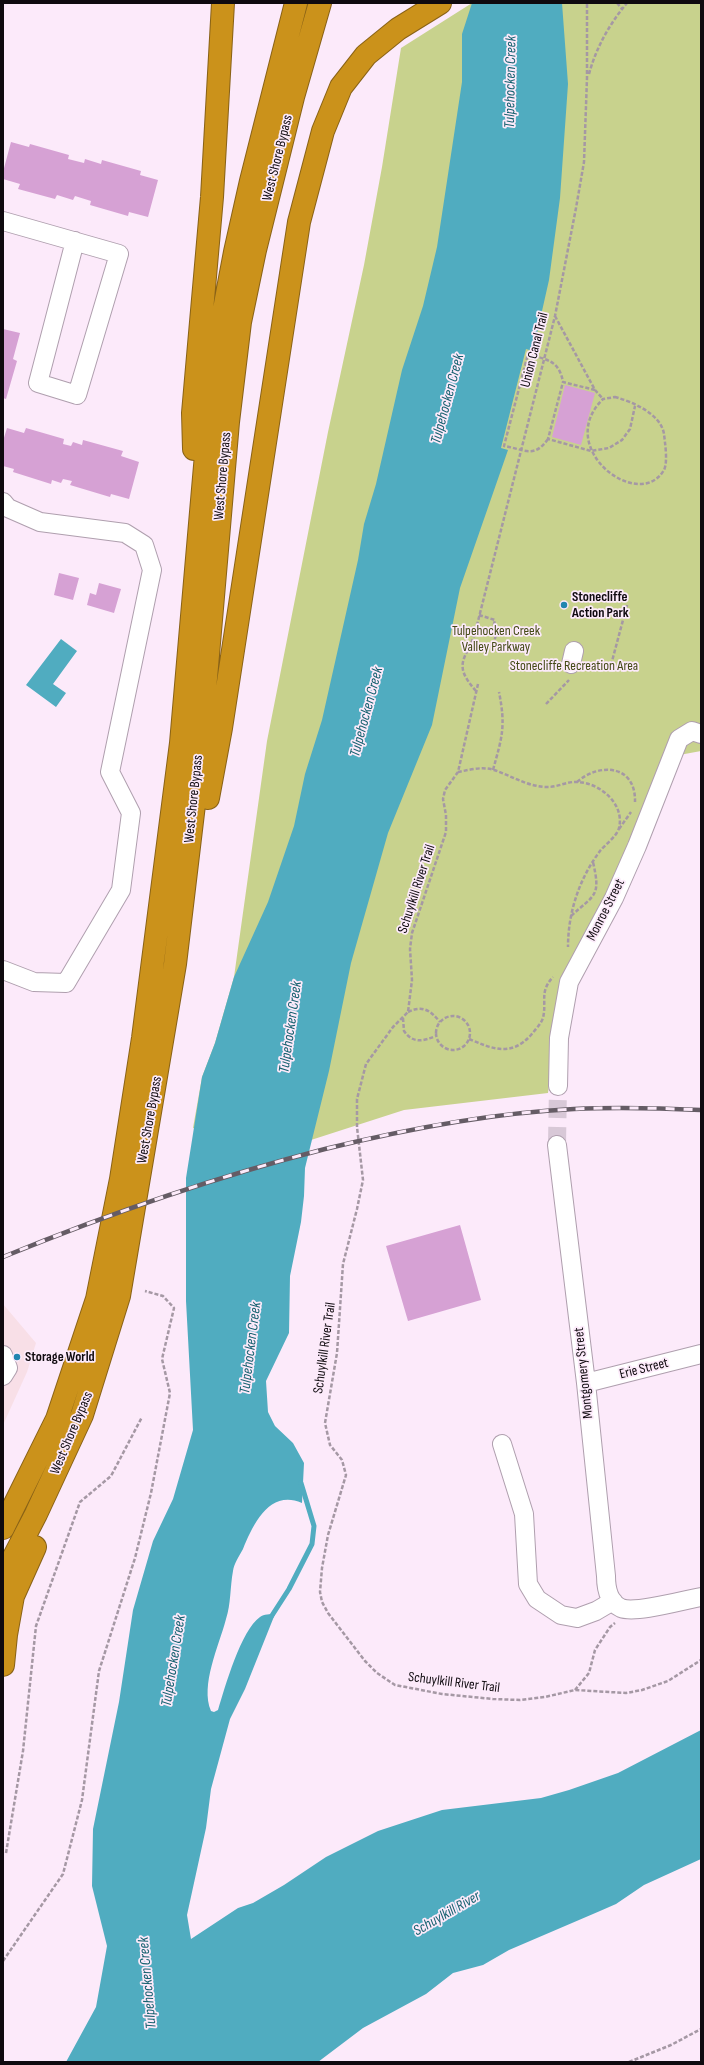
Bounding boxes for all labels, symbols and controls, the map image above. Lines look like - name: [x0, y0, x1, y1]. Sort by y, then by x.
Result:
- water label: Tulpehocken Creek: [501, 36, 521, 128]
- street label: West Shore Bypass: [259, 113, 297, 203]
- street label: Union Canal Trail: [518, 311, 552, 389]
- water label: Tulpehocken Creek: [427, 352, 469, 446]
- street label: West Shore Bypass: [211, 431, 235, 521]
- place label: Stonecliffe Action Park: [572, 589, 629, 622]
- marker: Stonecliffe Action Park: [559, 600, 569, 610]
- park label: Tulpehocken Creek Valley Parkway: [452, 623, 540, 656]
- park label: Stonecliffe Recreation Area: [510, 658, 638, 674]
- water label: Tulpehocken Creek: [346, 665, 388, 759]
- street label: West Shore Bypass: [181, 754, 207, 844]
- street label: Schuylkill River Trail: [395, 843, 439, 935]
- street label: Monroe Street: [583, 876, 629, 944]
- water label: Tulpehocken Creek: [276, 980, 306, 1074]
- street label: West Shore Bypass: [134, 1075, 166, 1165]
- water label: Tulpehocken Creek: [236, 1301, 266, 1395]
- street label: Schuylkill River Trail: [310, 1301, 340, 1395]
- street label: Montgomery Street: [571, 1327, 597, 1419]
- place label: Storage World: [25, 1349, 95, 1365]
- marker: Storage World: [12, 1352, 22, 1362]
- street label: Erie Street: [618, 1355, 670, 1383]
- street label: West Shore Bypass: [47, 1389, 97, 1477]
- water label: Tulpehocken Creek: [158, 1614, 190, 1708]
- street label: Schuylkill River Trail: [407, 1669, 501, 1697]
- water label: Schuylkill River: [410, 1888, 484, 1940]
- water label: Tulpehocken Creek: [135, 1936, 161, 2030]

